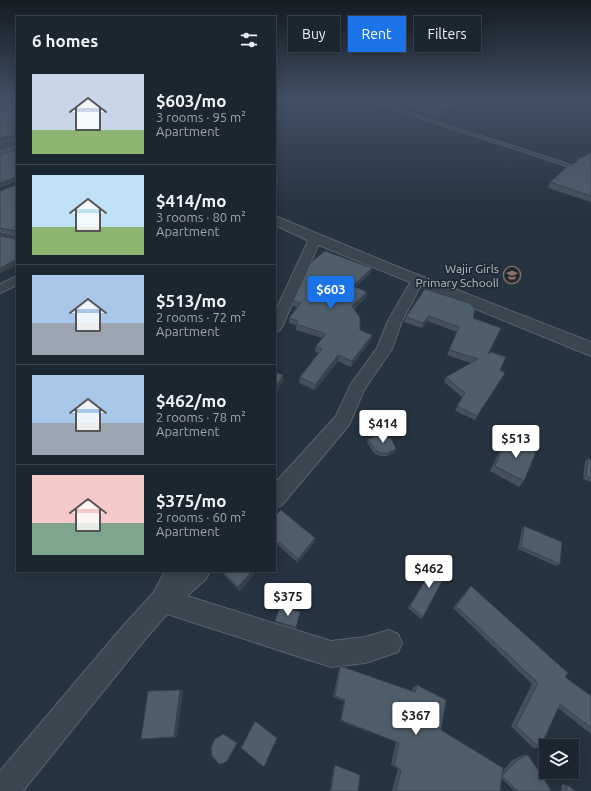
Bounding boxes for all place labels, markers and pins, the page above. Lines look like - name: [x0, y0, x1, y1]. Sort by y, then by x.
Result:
- place label: Wajir Girls Primary Schooll: [415, 262, 499, 289]
- school or university icon: Wajir Girls Primary Schooll: [502, 265, 522, 285]
- pin: $603: [307, 276, 355, 310]
- pin: $414: [359, 410, 407, 444]
- pin: $513: [492, 425, 540, 459]
- pin: $462: [405, 555, 453, 589]
- pin: $375: [264, 583, 312, 617]
- pin: $367: [392, 702, 440, 736]

